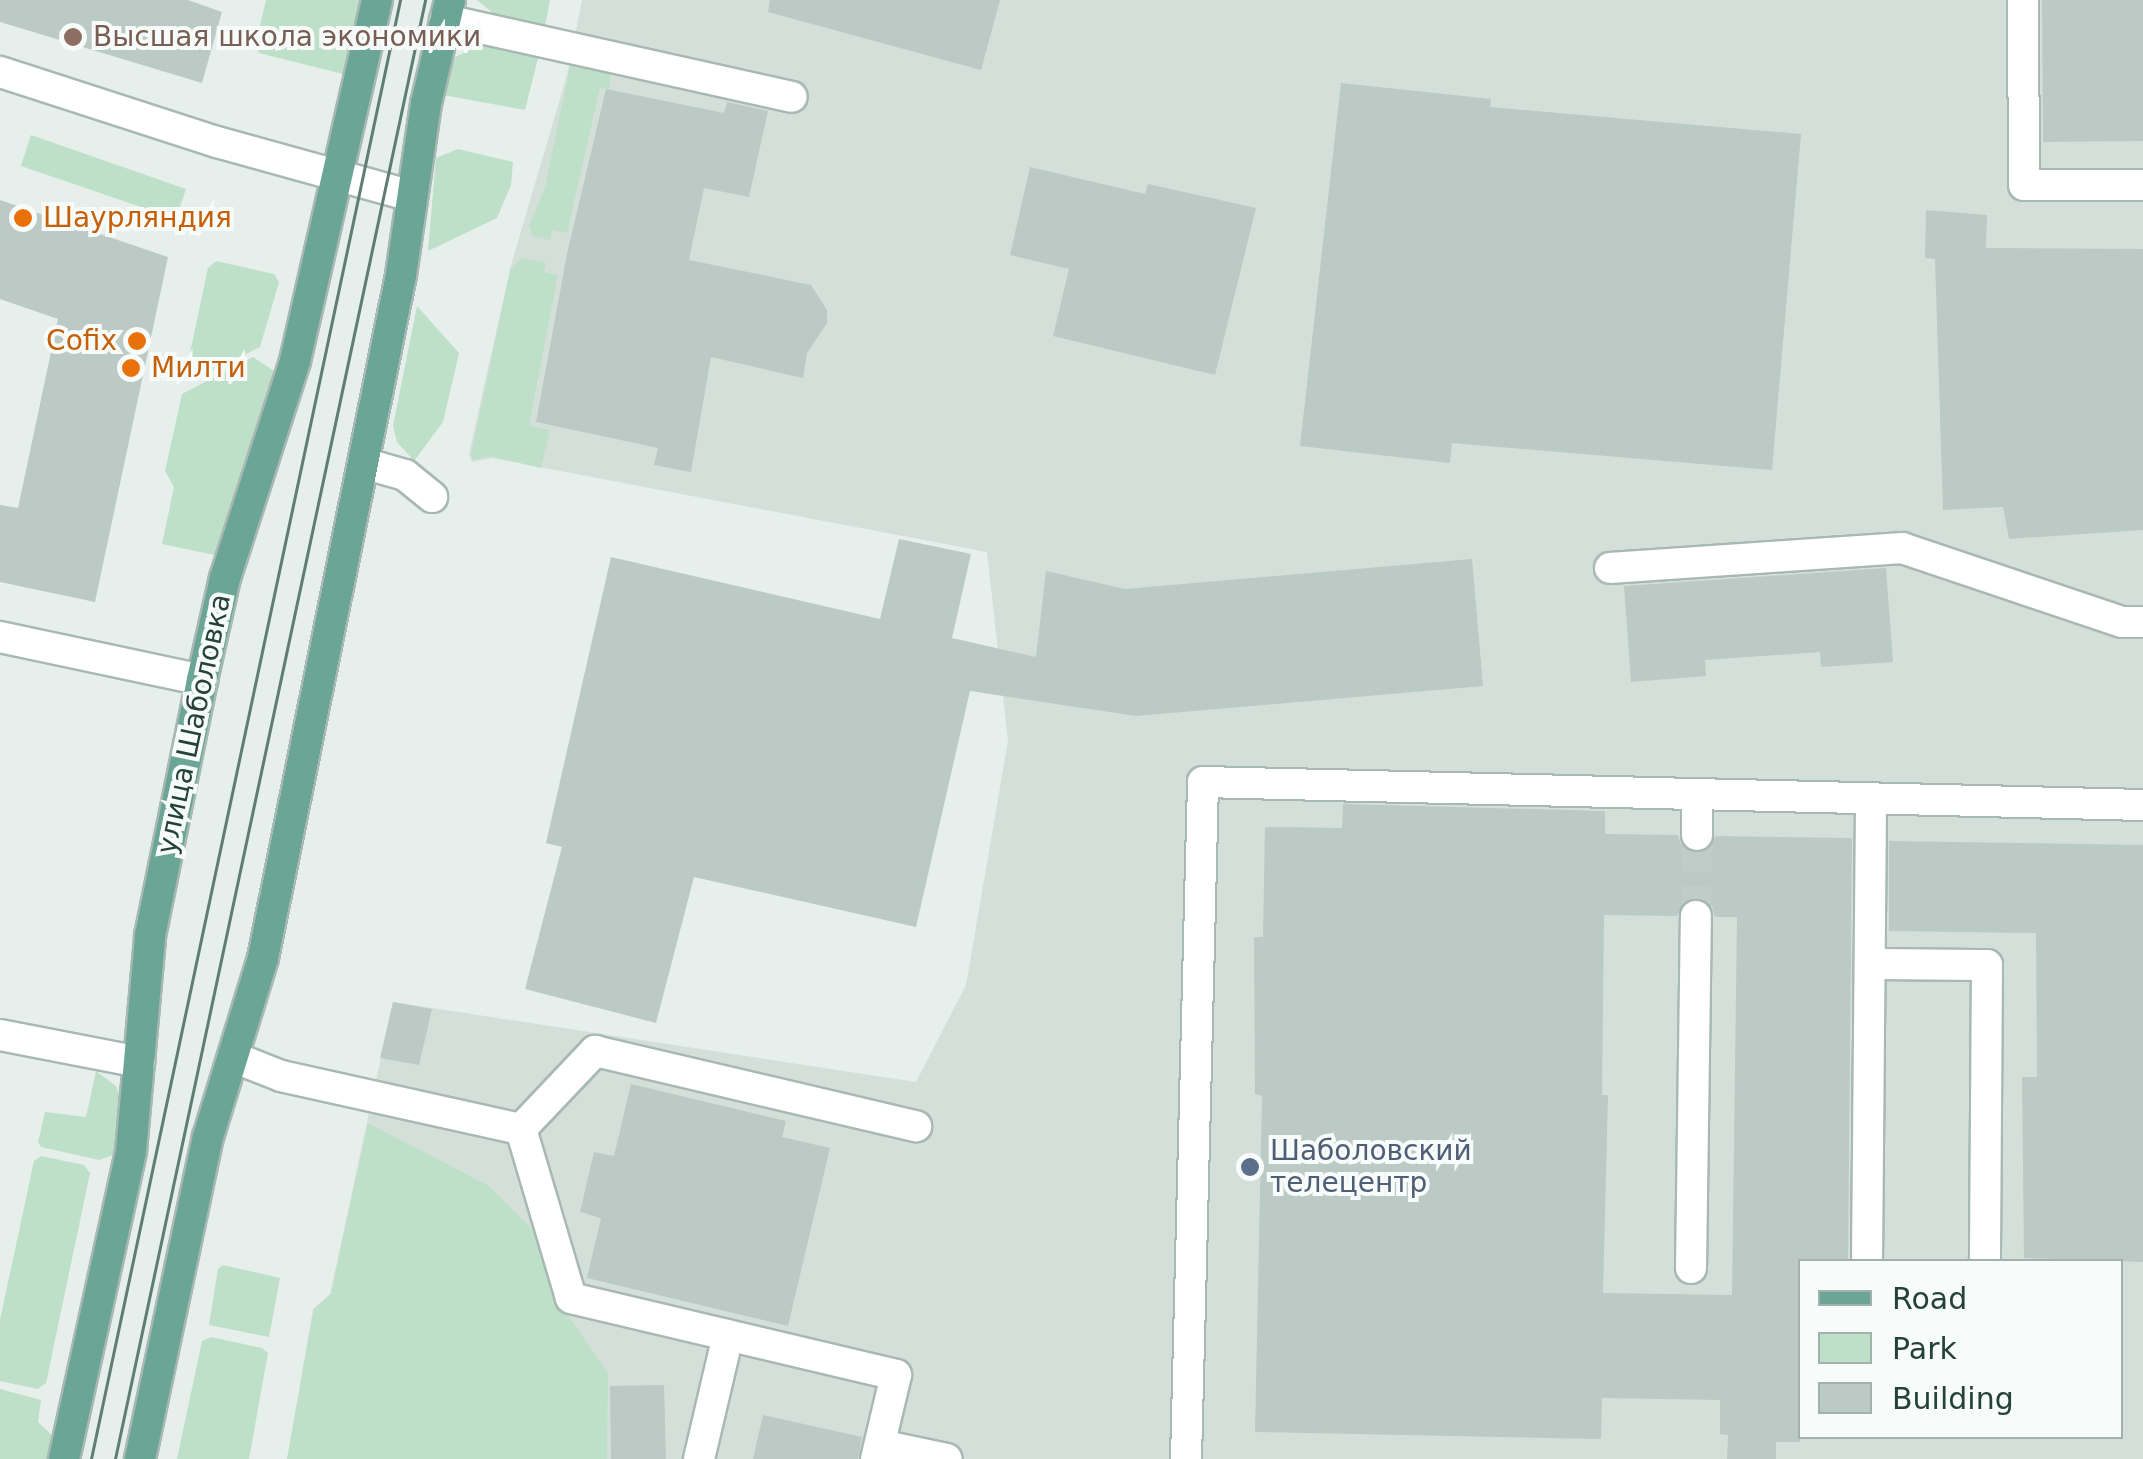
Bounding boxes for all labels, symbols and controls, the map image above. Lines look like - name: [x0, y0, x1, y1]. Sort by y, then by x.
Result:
- place label: Высшая школа экономики: [93, 20, 481, 54]
- marker: Высшая школа экономики: [62, 26, 84, 48]
- place label: Шаурляндия: [43, 201, 232, 235]
- marker: Шаурляндия: [12, 207, 34, 229]
- place label: Cofix: [46, 324, 117, 358]
- marker: Cofix: [126, 330, 148, 352]
- place label: Милти: [151, 351, 246, 385]
- marker: Милти: [120, 357, 142, 379]
- street label: улица Шаболовка: [150, 591, 238, 857]
- place label: Шаболовский телецентр: [1270, 1134, 1472, 1200]
- marker: Шаболовский телецентр: [1239, 1156, 1261, 1178]
- legend: [1798, 1259, 2123, 1439]
- text: Road: [1892, 1281, 1967, 1316]
- text: Park: [1892, 1331, 1957, 1366]
- text: Building: [1892, 1381, 2014, 1416]

